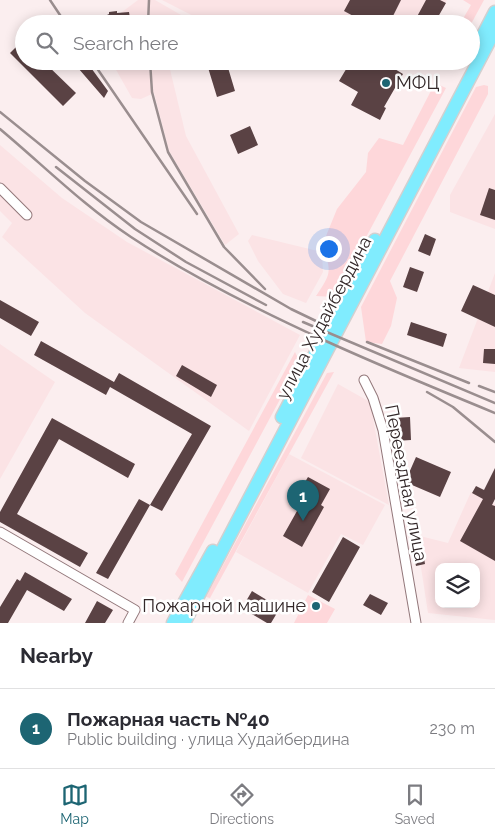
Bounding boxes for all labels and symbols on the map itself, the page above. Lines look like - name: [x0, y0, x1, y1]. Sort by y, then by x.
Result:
- place label: МФЦ: [396, 72, 440, 93]
- marker: МФЦ: [380, 77, 392, 89]
- street label: улица Худайбердина: [272, 233, 375, 403]
- your location: [316, 236, 342, 262]
- street label: Переездная улица: [381, 403, 432, 563]
- pin: 1: [287, 480, 319, 521]
- place label: Пожарной машине: [142, 595, 306, 616]
- marker: Пожарной машине: [310, 600, 322, 612]

